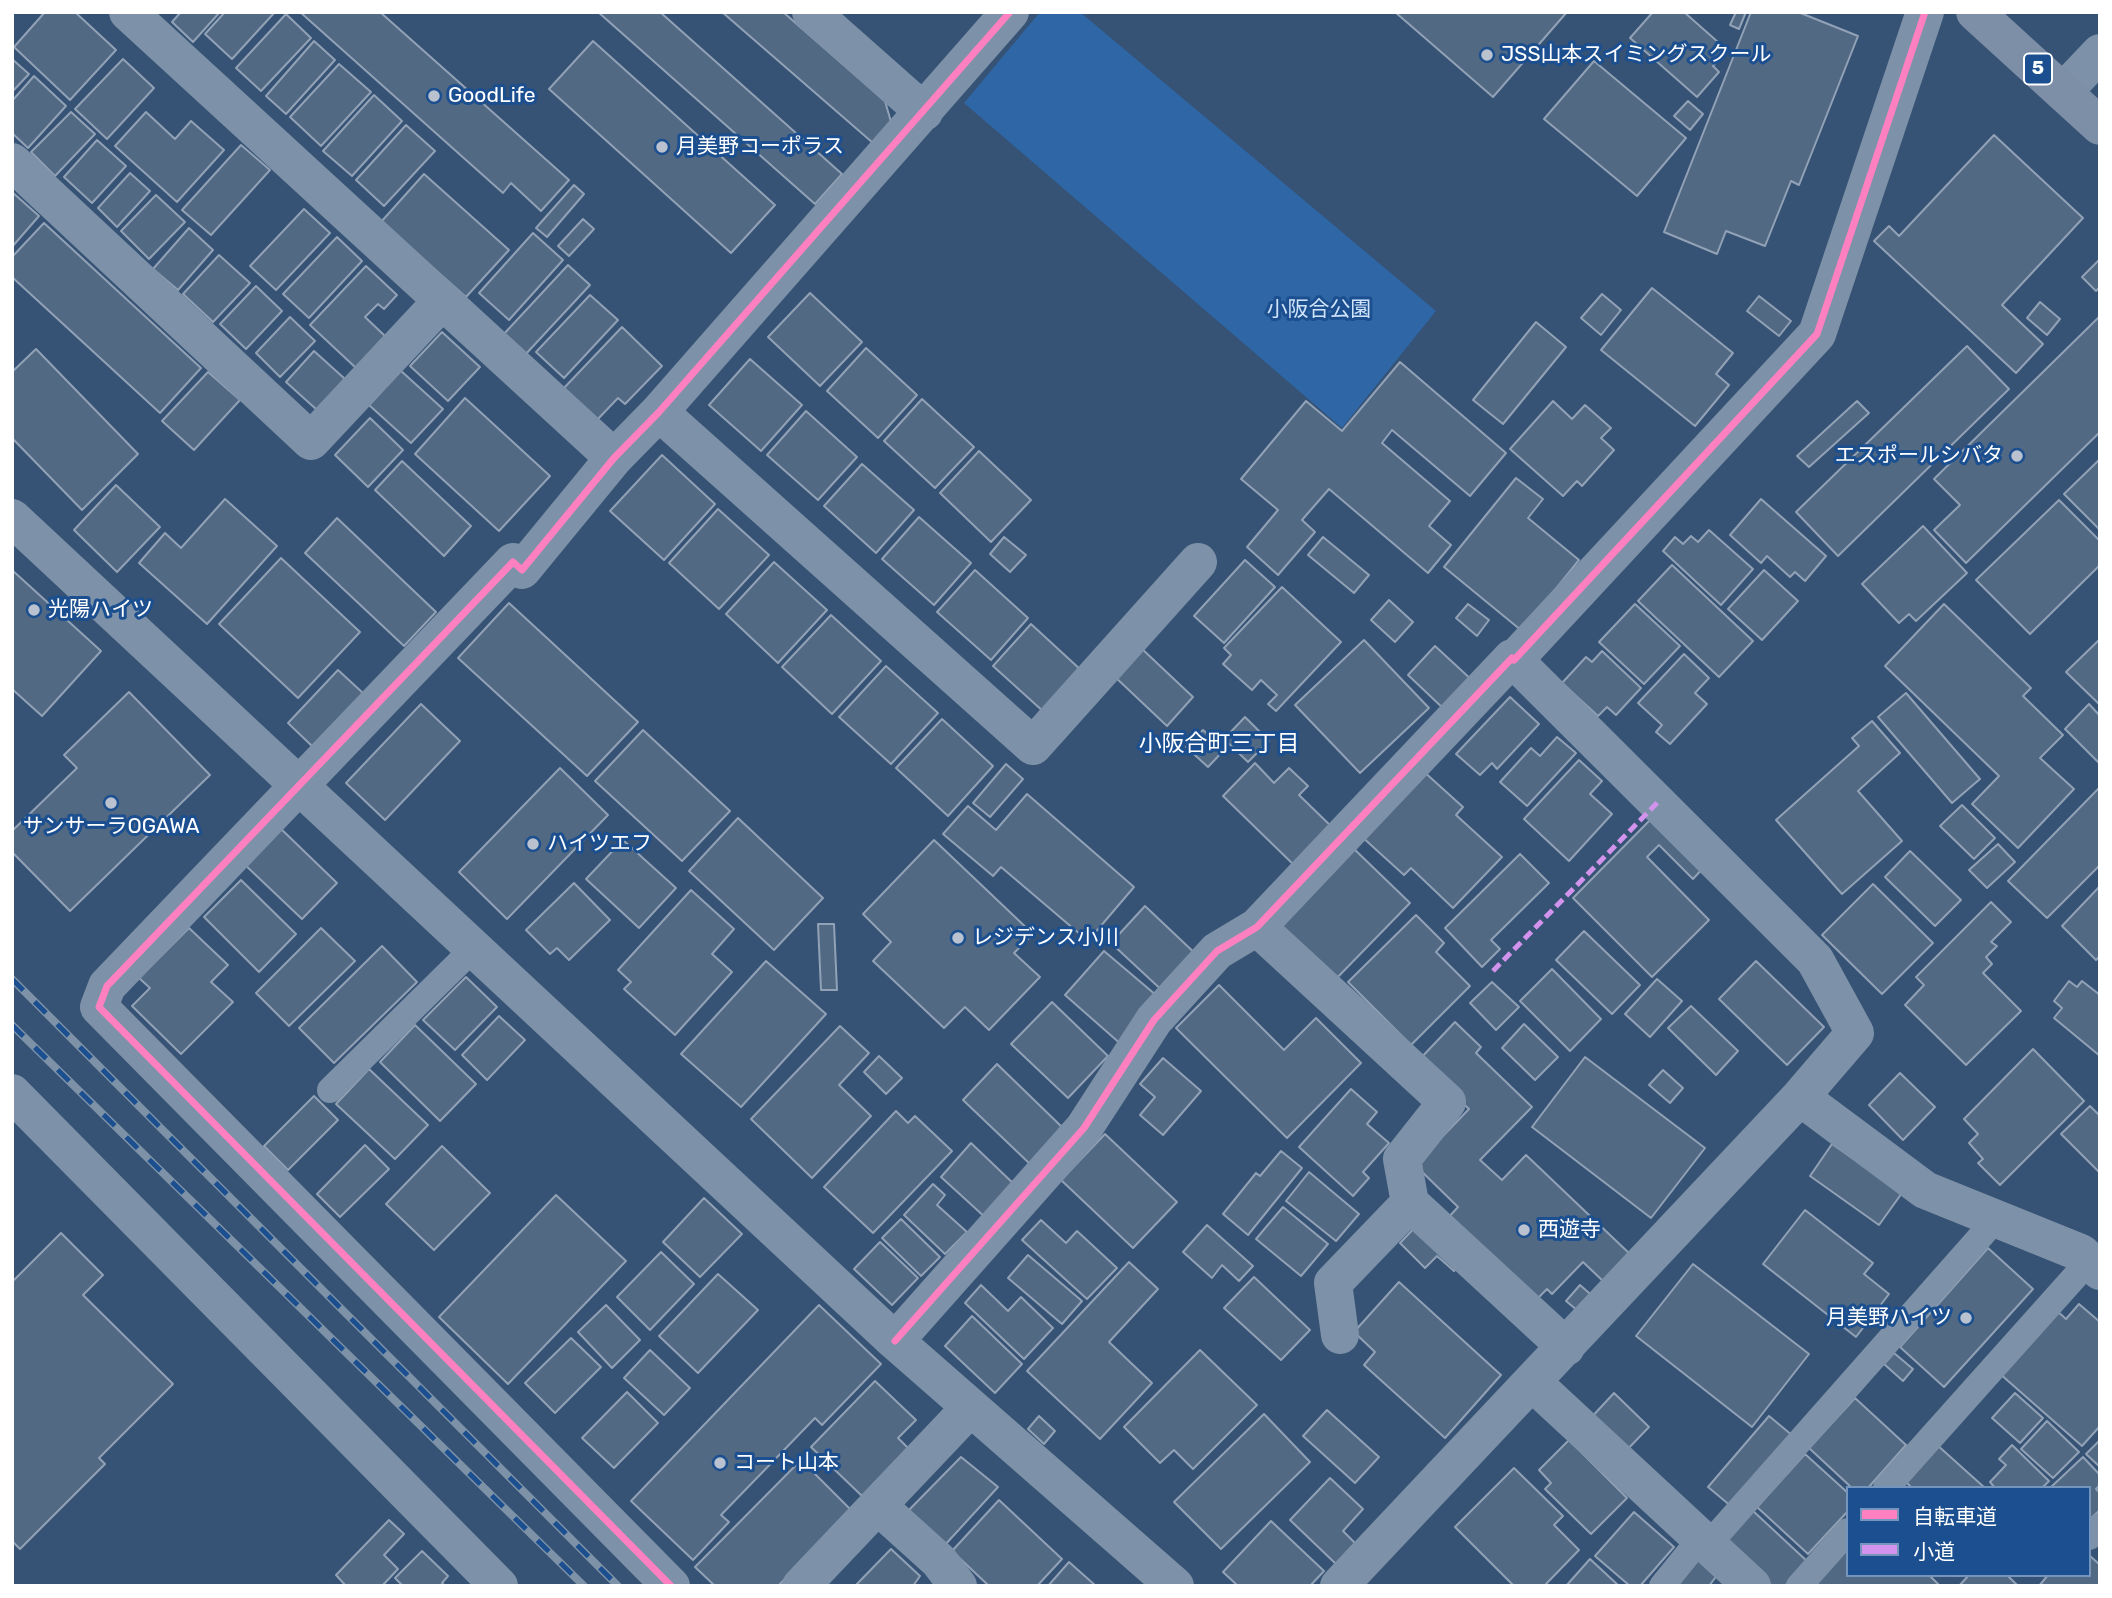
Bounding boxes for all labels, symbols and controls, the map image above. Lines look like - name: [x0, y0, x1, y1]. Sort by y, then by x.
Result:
- place label: JSS山本スイミングスクール: [1501, 42, 1771, 68]
- marker: JSS山本スイミングスクール: [1479, 47, 1495, 63]
- road number: 5: [2024, 54, 2052, 85]
- place label: GoodLife: [448, 83, 535, 109]
- marker: GoodLife: [426, 88, 442, 104]
- place label: 月美野コーポラス: [676, 134, 844, 160]
- marker: 月美野コーポラス: [654, 139, 670, 155]
- park label: 小阪合公園: [1267, 297, 1371, 323]
- place label: エスポールシバタ: [1835, 443, 2003, 469]
- marker: エスポールシバタ: [2009, 448, 2025, 464]
- place label: 光陽ハイツ: [48, 597, 153, 623]
- marker: 光陽ハイツ: [26, 602, 42, 618]
- district label: 小阪合町三丁目: [1139, 730, 1299, 758]
- marker: サンサーラOGAWA: [103, 795, 119, 811]
- place label: サンサーラOGAWA: [22, 814, 200, 840]
- place label: ハイツエフ: [547, 831, 652, 857]
- marker: ハイツエフ: [525, 836, 541, 852]
- place label: レジデンス小川: [972, 925, 1119, 951]
- marker: レジデンス小川: [950, 930, 966, 946]
- place label: 西遊寺: [1538, 1217, 1601, 1243]
- marker: 西遊寺: [1516, 1222, 1532, 1238]
- place label: 月美野ハイツ: [1826, 1305, 1952, 1331]
- marker: 月美野ハイツ: [1958, 1310, 1974, 1326]
- place label: コート山本: [734, 1450, 839, 1476]
- marker: コート山本: [712, 1455, 728, 1471]
- legend: [1846, 1486, 2091, 1577]
- text: 自転車道: [1913, 1504, 1997, 1529]
- text: 小道: [1913, 1539, 1955, 1564]

